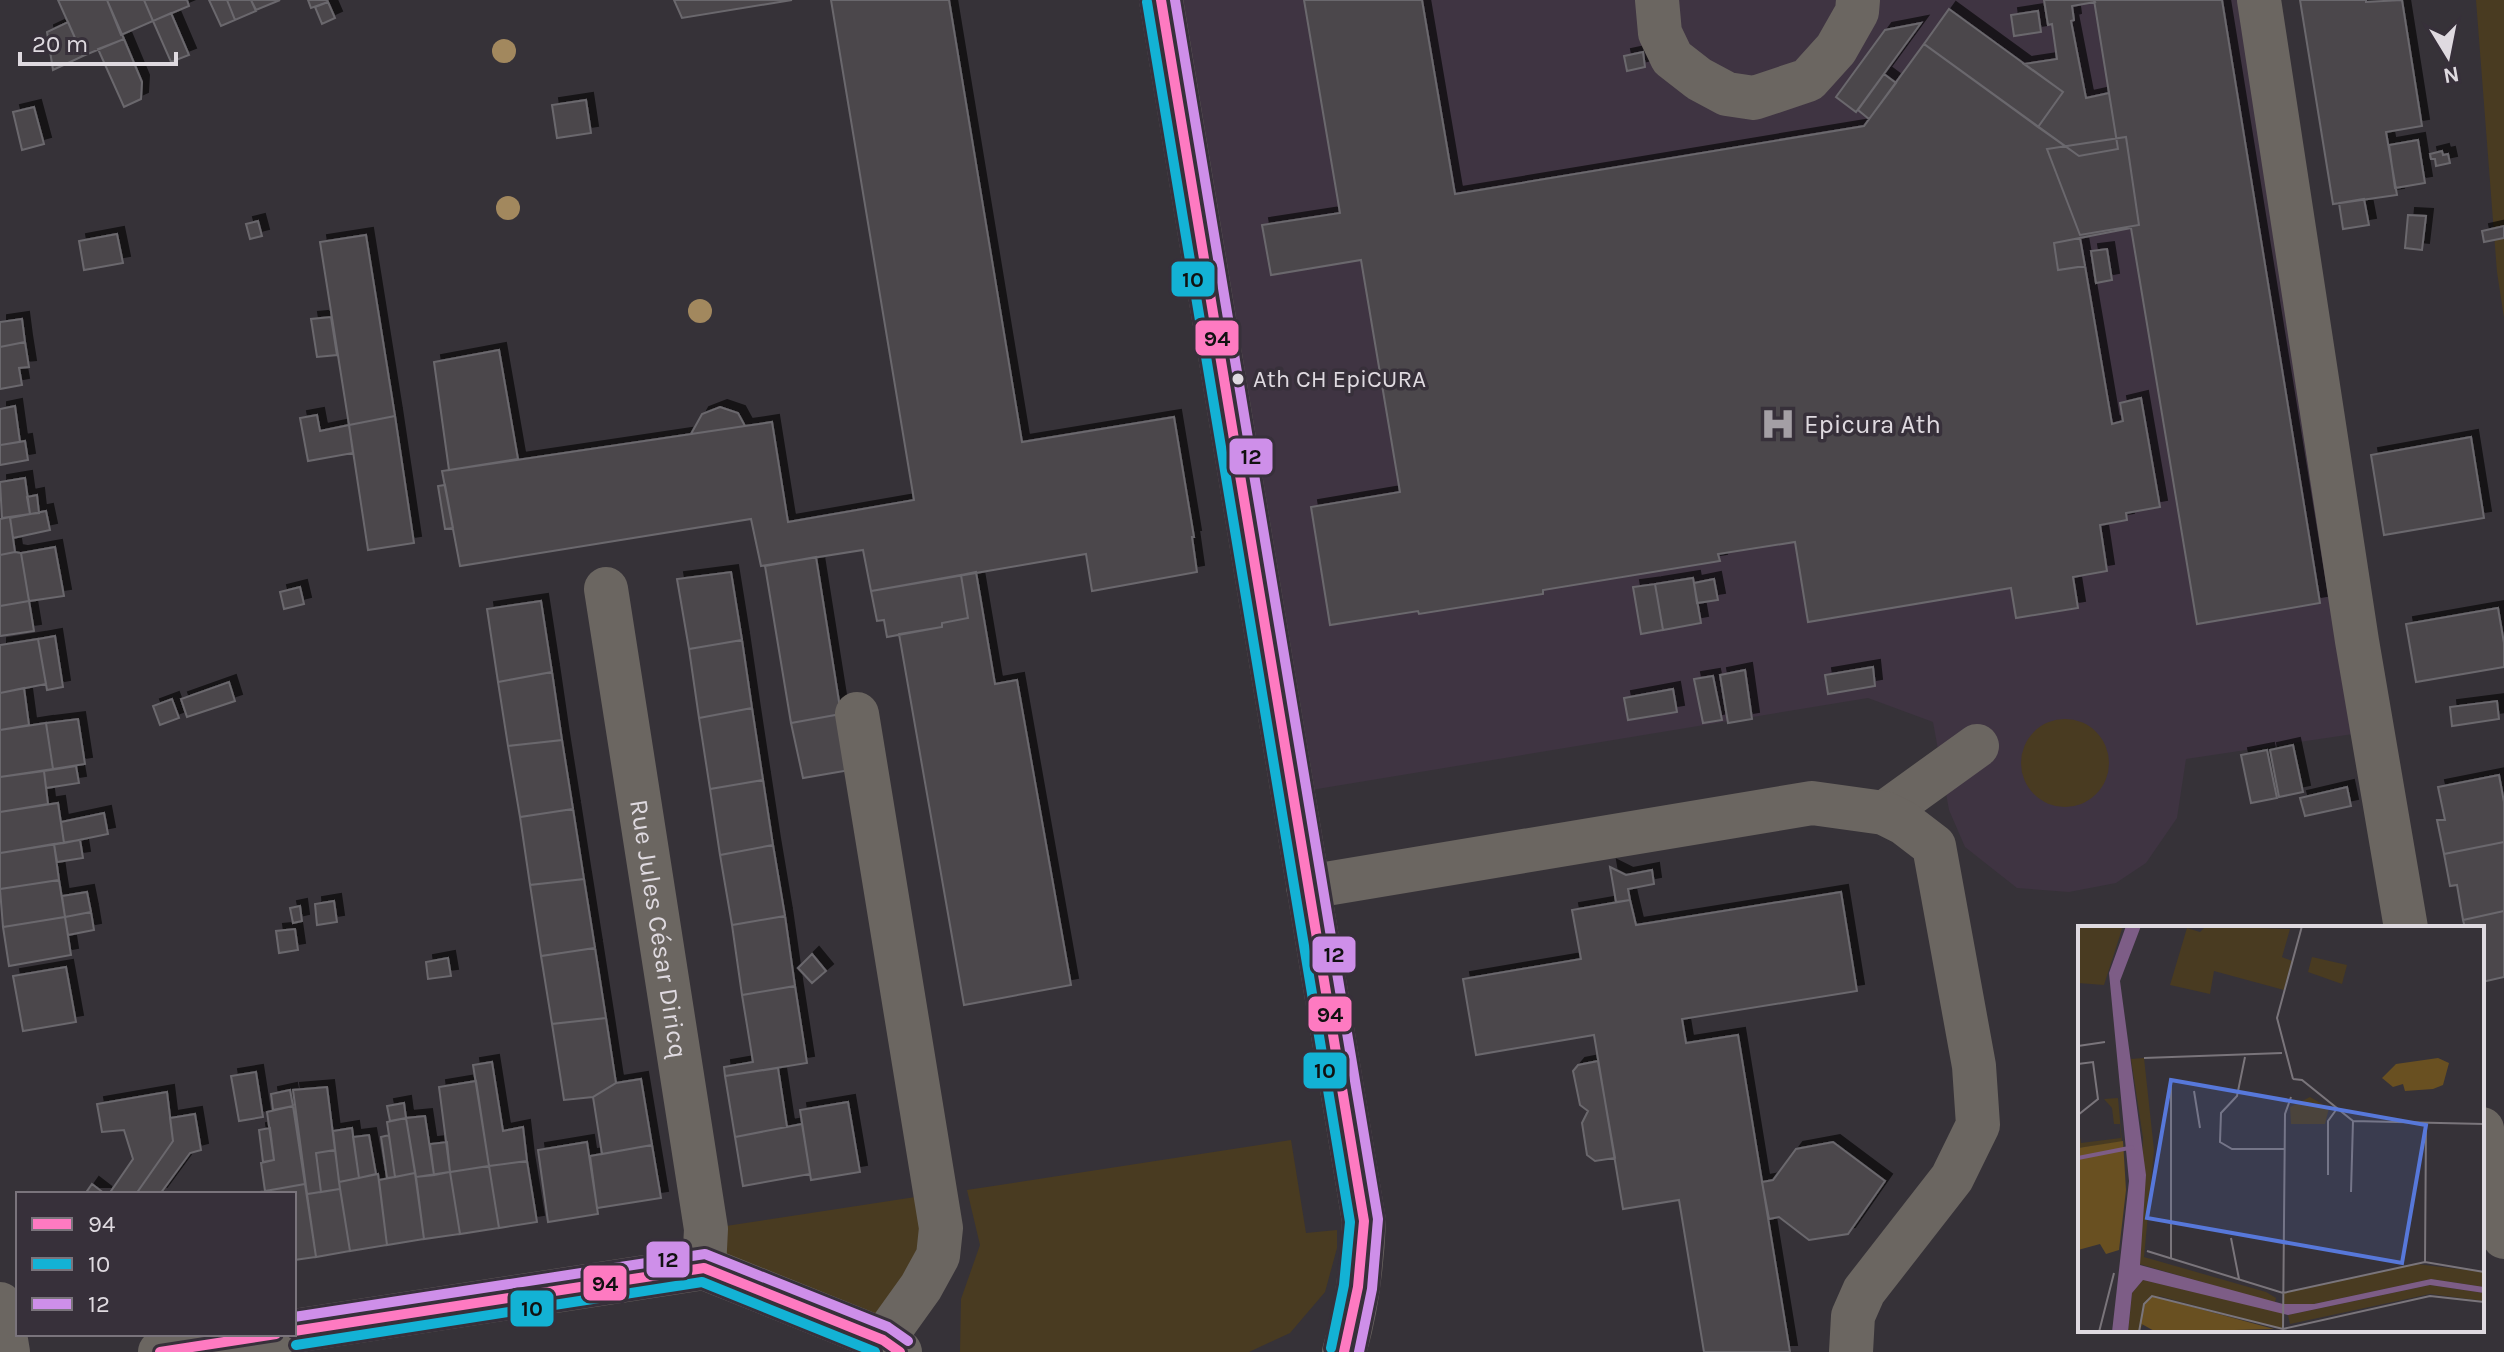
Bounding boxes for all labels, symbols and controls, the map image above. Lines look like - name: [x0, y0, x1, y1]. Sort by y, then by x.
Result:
- scale bar: [20, 16, 176, 66]
- north arrow: [2408, 16, 2488, 96]
- text: 20 m: [32, 30, 88, 58]
- text: N: [2441, 61, 2461, 89]
- line badge: 10: [1170, 260, 1216, 298]
- text: 10: [1182, 267, 1204, 293]
- line badge: 94: [1194, 319, 1240, 357]
- text: 94: [1204, 326, 1230, 352]
- place label: Ath CH EpiCURA: [1253, 365, 1426, 393]
- marker: Ath CH EpiCURA: [1230, 371, 1246, 387]
- hospital icon: Epicura Ath: [1759, 405, 1797, 443]
- place label: Epicura Ath: [1804, 409, 1941, 440]
- line badge: 12: [1228, 437, 1274, 476]
- text: 12: [1240, 444, 1262, 470]
- street label: Rue Jules César Diricq: [624, 797, 695, 1060]
- inset map: [2078, 926, 2484, 1332]
- line badge: 12: [1311, 935, 1357, 974]
- text: 12: [1323, 942, 1345, 968]
- line badge: 94: [1307, 995, 1353, 1033]
- text: 94: [1317, 1002, 1343, 1028]
- line badge: 10: [1302, 1051, 1348, 1090]
- text: 10: [1314, 1058, 1336, 1084]
- legend: [16, 1192, 296, 1336]
- text: 94: [88, 1210, 115, 1238]
- line badge: 12: [645, 1240, 691, 1279]
- text: 12: [657, 1247, 679, 1273]
- text: 10: [88, 1250, 110, 1278]
- line badge: 94: [582, 1264, 628, 1302]
- text: 94: [592, 1271, 618, 1297]
- line badge: 10: [509, 1289, 555, 1328]
- text: 12: [88, 1290, 110, 1318]
- text: 10: [521, 1296, 543, 1322]

